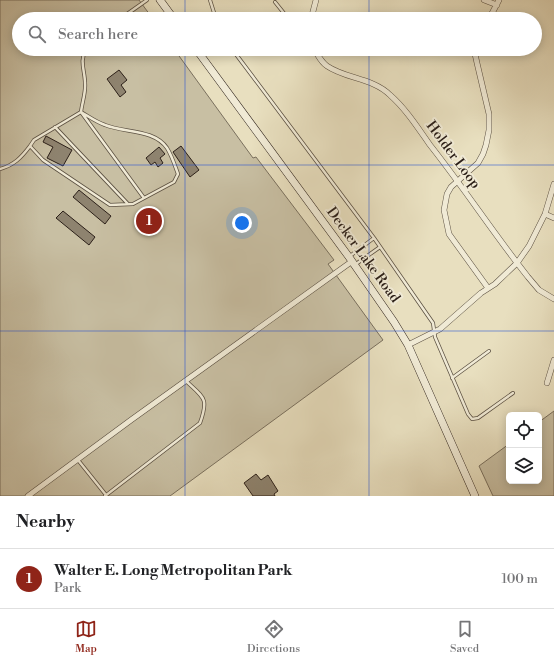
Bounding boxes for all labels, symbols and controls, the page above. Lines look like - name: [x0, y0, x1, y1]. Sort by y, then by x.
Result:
- search box: [12, 12, 542, 56]
- icon: search: [26, 23, 48, 45]
- text: Search here: [58, 25, 138, 44]
- street label: Holder Loop: [422, 118, 484, 192]
- street label: Decker Lake Road: [322, 204, 404, 307]
- pin: 1: [136, 206, 162, 236]
- your location: [232, 213, 252, 233]
- map controls: [506, 412, 542, 484]
- button: locate: [506, 412, 542, 448]
- button: layers: [506, 448, 542, 484]
- text: Nearby: [16, 511, 75, 533]
- text: Walter E. Long Metropolitan Park: [54, 561, 292, 580]
- text: 1: [26, 571, 32, 587]
- text: 100 m: [502, 571, 538, 587]
- text: Park: [54, 580, 81, 596]
- tab: Map: [75, 618, 97, 656]
- tab: Directions: [247, 618, 300, 656]
- tab: Saved: [450, 618, 479, 656]

